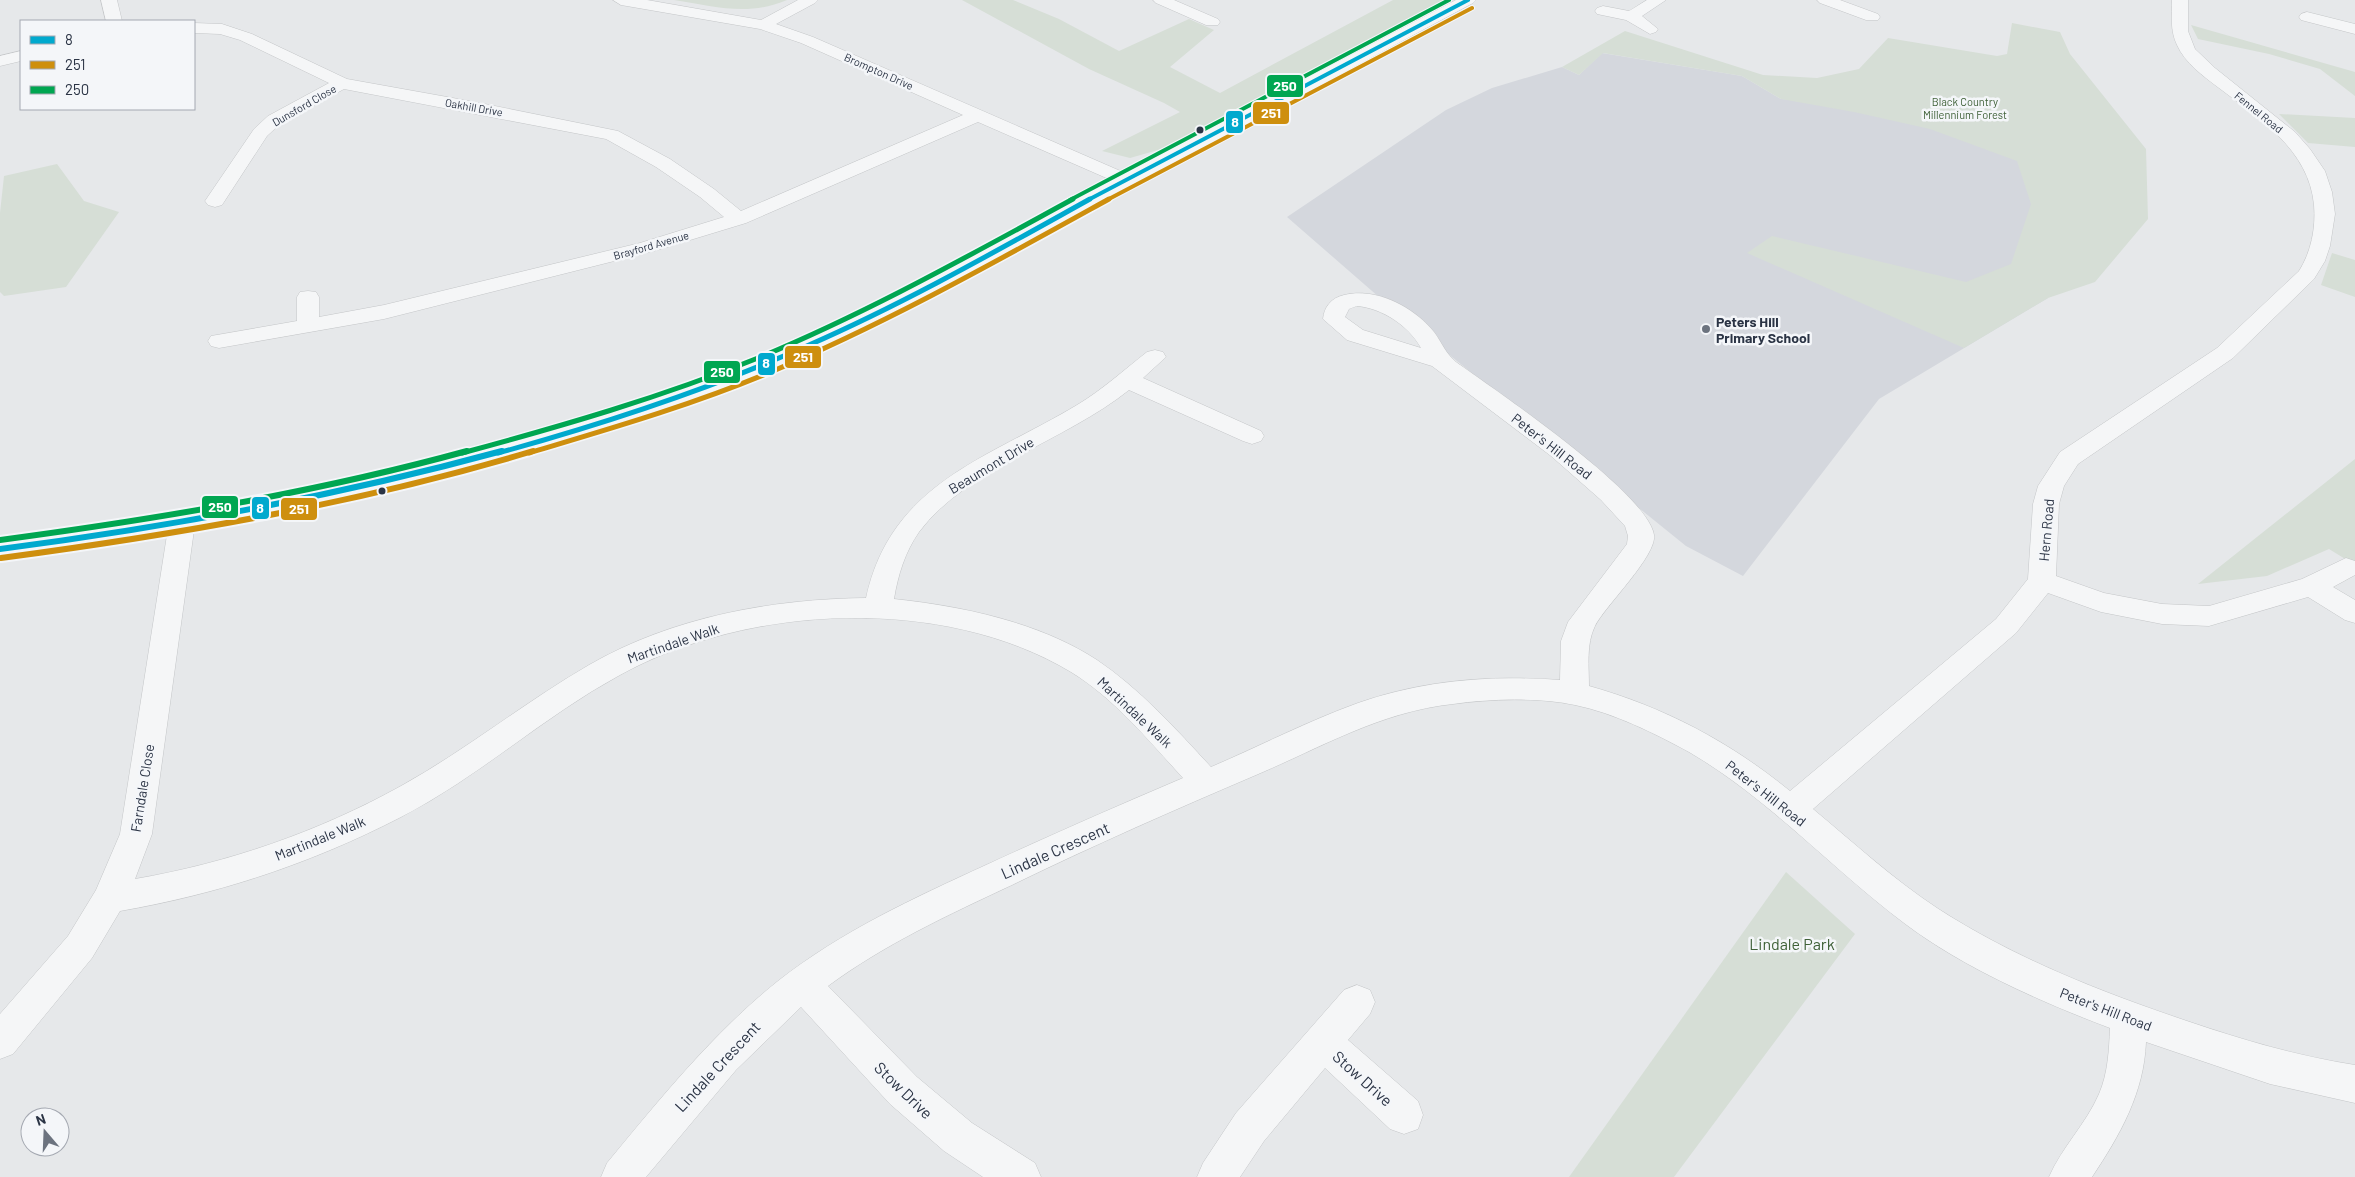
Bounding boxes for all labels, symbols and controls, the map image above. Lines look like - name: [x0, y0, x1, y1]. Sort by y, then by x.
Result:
- legend: [20, 20, 195, 110]
- text: 8: [65, 30, 73, 48]
- street label: Brompton Drive: [842, 50, 916, 92]
- text: 251: [65, 55, 86, 73]
- line badge: 250: [1266, 74, 1304, 98]
- text: 250: [1273, 77, 1297, 94]
- text: 250: [65, 80, 89, 98]
- street label: Dunsford Close: [270, 81, 338, 129]
- street label: Fennel Road: [2232, 89, 2286, 135]
- park label: Black Country Millennium Forest: [1923, 95, 2007, 121]
- street label: Oakhill Drive: [444, 96, 504, 118]
- line badge: 251: [1252, 101, 1290, 125]
- text: 251: [1261, 104, 1281, 121]
- line badge: 8: [1225, 110, 1244, 134]
- text: 8: [1231, 113, 1239, 130]
- unlabelled marker: [1195, 125, 1205, 135]
- street label: Brayford Avenue: [612, 228, 690, 262]
- place label: Peters Hill Primary School: [1716, 313, 1810, 346]
- marker: Peters Hill Primary School: [1700, 323, 1712, 335]
- line badge: 251: [784, 345, 822, 369]
- text: 251: [793, 348, 813, 365]
- line badge: 8: [757, 352, 776, 376]
- text: 8: [762, 354, 770, 371]
- line badge: 250: [703, 360, 741, 384]
- text: 250: [710, 363, 734, 380]
- street label: Peter's Hill Road: [1508, 409, 1596, 483]
- street label: Beaumont Drive: [945, 433, 1037, 497]
- unlabelled marker: [377, 486, 387, 496]
- line badge: 250: [201, 495, 239, 519]
- line badge: 8: [251, 496, 270, 520]
- line badge: 251: [280, 497, 318, 521]
- text: 250: [208, 498, 232, 515]
- street label: Hern Road: [2035, 498, 2057, 562]
- text: 8: [256, 499, 264, 516]
- text: 251: [289, 500, 309, 517]
- street label: Martindale Walk: [625, 619, 721, 667]
- street label: Martindale Walk: [1094, 673, 1176, 751]
- street label: Farndale Close: [127, 743, 157, 833]
- street label: Peter's Hill Road: [1722, 756, 1810, 830]
- street label: Martindale Walk: [272, 812, 368, 864]
- street label: Lindale Crescent: [998, 818, 1112, 882]
- park label: Lindale Park: [1749, 934, 1835, 953]
- street label: Peter's Hill Road: [2058, 984, 2154, 1034]
- street label: Lindale Crescent: [670, 1017, 764, 1115]
- street label: Stow Drive: [1329, 1046, 1397, 1110]
- street label: Stow Drive: [871, 1058, 937, 1122]
- north arrow: [20, 1107, 70, 1157]
- text: N: [33, 1110, 48, 1129]

